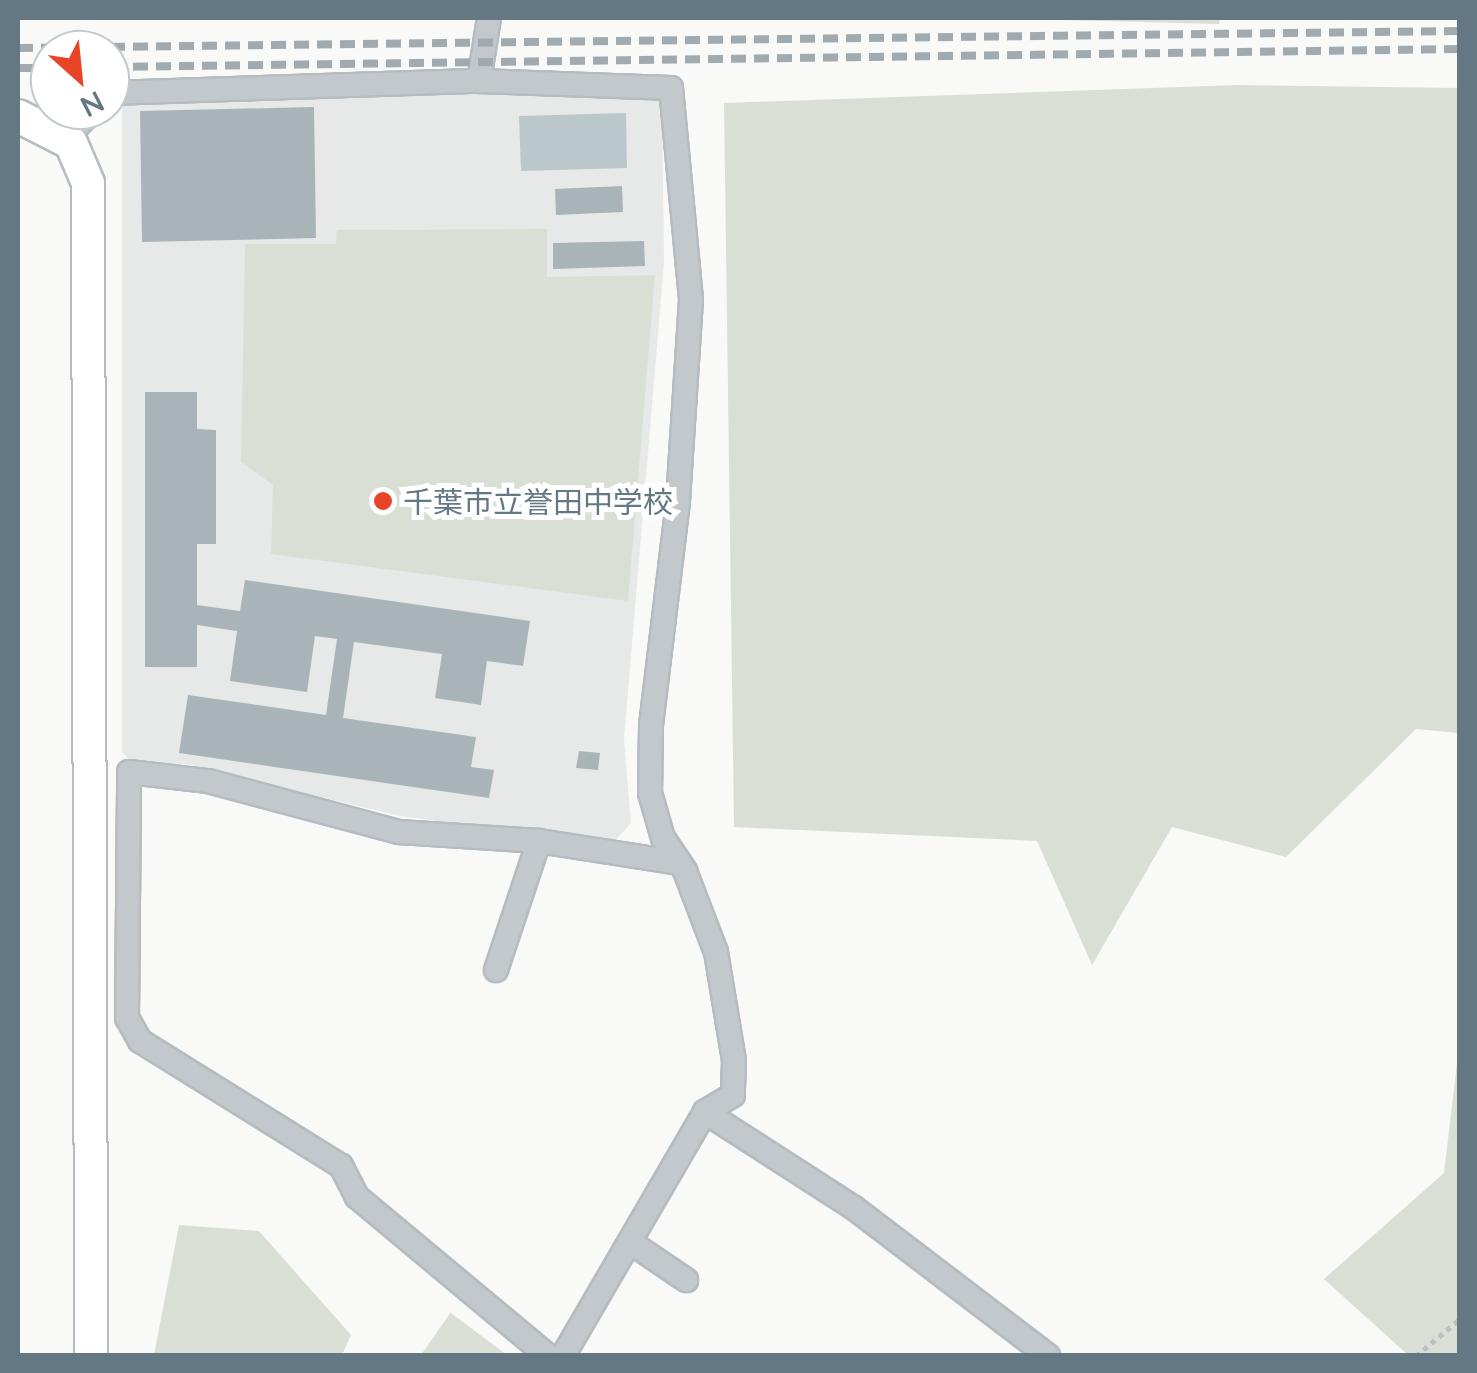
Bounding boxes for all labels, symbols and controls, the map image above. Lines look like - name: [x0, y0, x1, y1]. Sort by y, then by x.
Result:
- north arrow: [30, 30, 130, 130]
- text: N: [75, 85, 110, 125]
- place label: 千葉市立誉田中学校: [403, 483, 673, 519]
- marker: 千葉市立誉田中学校: [372, 490, 394, 512]

